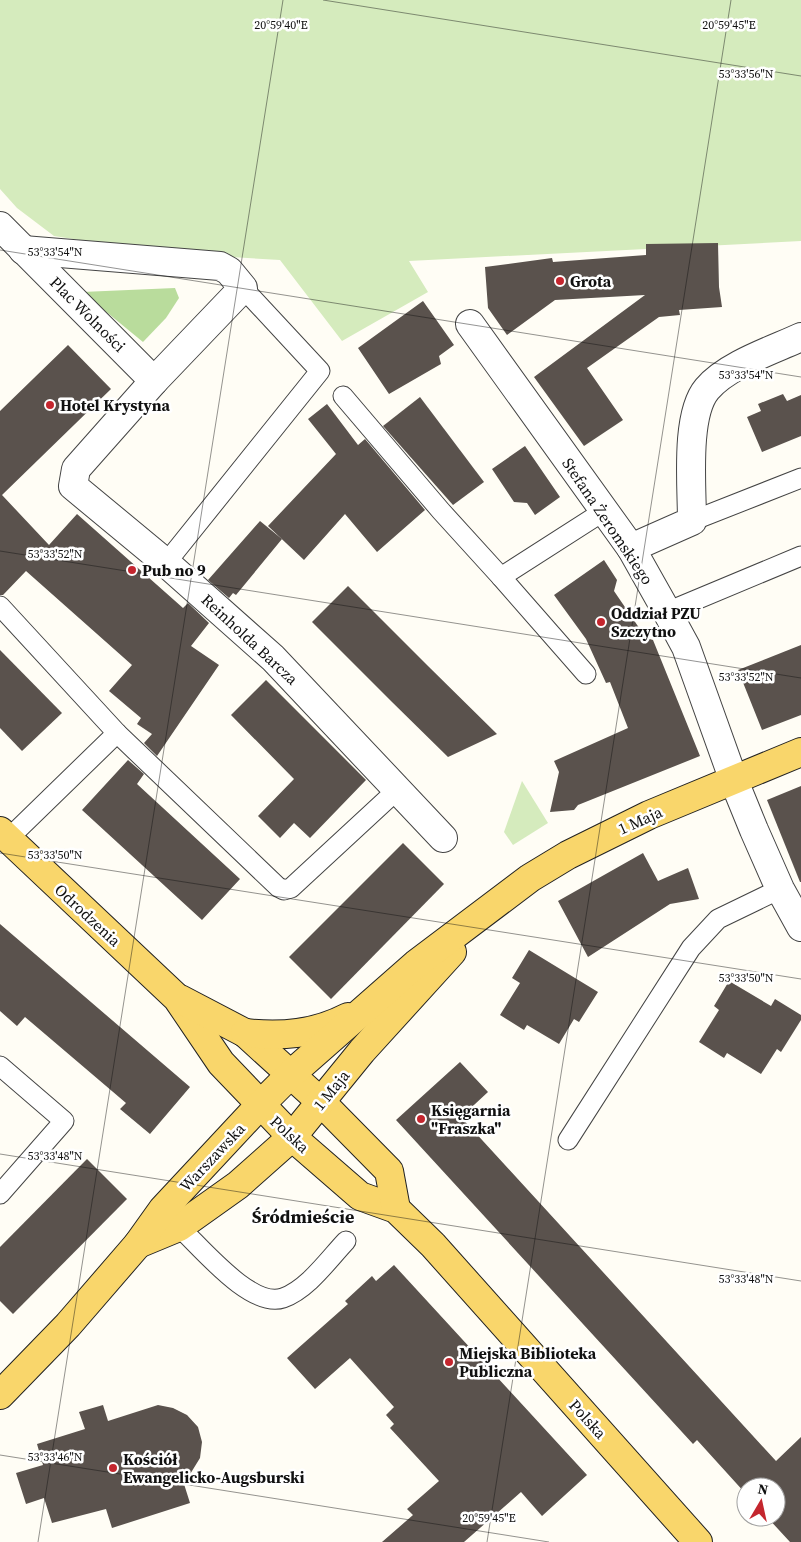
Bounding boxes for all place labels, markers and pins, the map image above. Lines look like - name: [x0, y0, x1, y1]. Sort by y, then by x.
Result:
- place label: Grota: [570, 270, 612, 292]
- marker: Grota: [554, 275, 566, 287]
- place label: Hotel Krystyna: [60, 394, 171, 416]
- marker: Hotel Krystyna: [44, 399, 56, 411]
- place label: Pub no 9: [142, 559, 206, 581]
- marker: Pub no 9: [126, 564, 138, 576]
- place label: Oddział PZU Szczytno: [611, 602, 701, 642]
- marker: Oddział PZU Szczytno: [595, 616, 607, 628]
- place label: Księgarnia "Fraszka": [431, 1099, 511, 1139]
- marker: Księgarnia "Fraszka": [415, 1113, 427, 1125]
- place label: Miejska Biblioteka Publiczna: [459, 1342, 597, 1382]
- marker: Miejska Biblioteka Publiczna: [443, 1356, 455, 1368]
- place label: Kościół Ewangelicko-Augsburski: [123, 1448, 305, 1488]
- marker: Kościół Ewangelicko-Augsburski: [107, 1462, 119, 1474]

